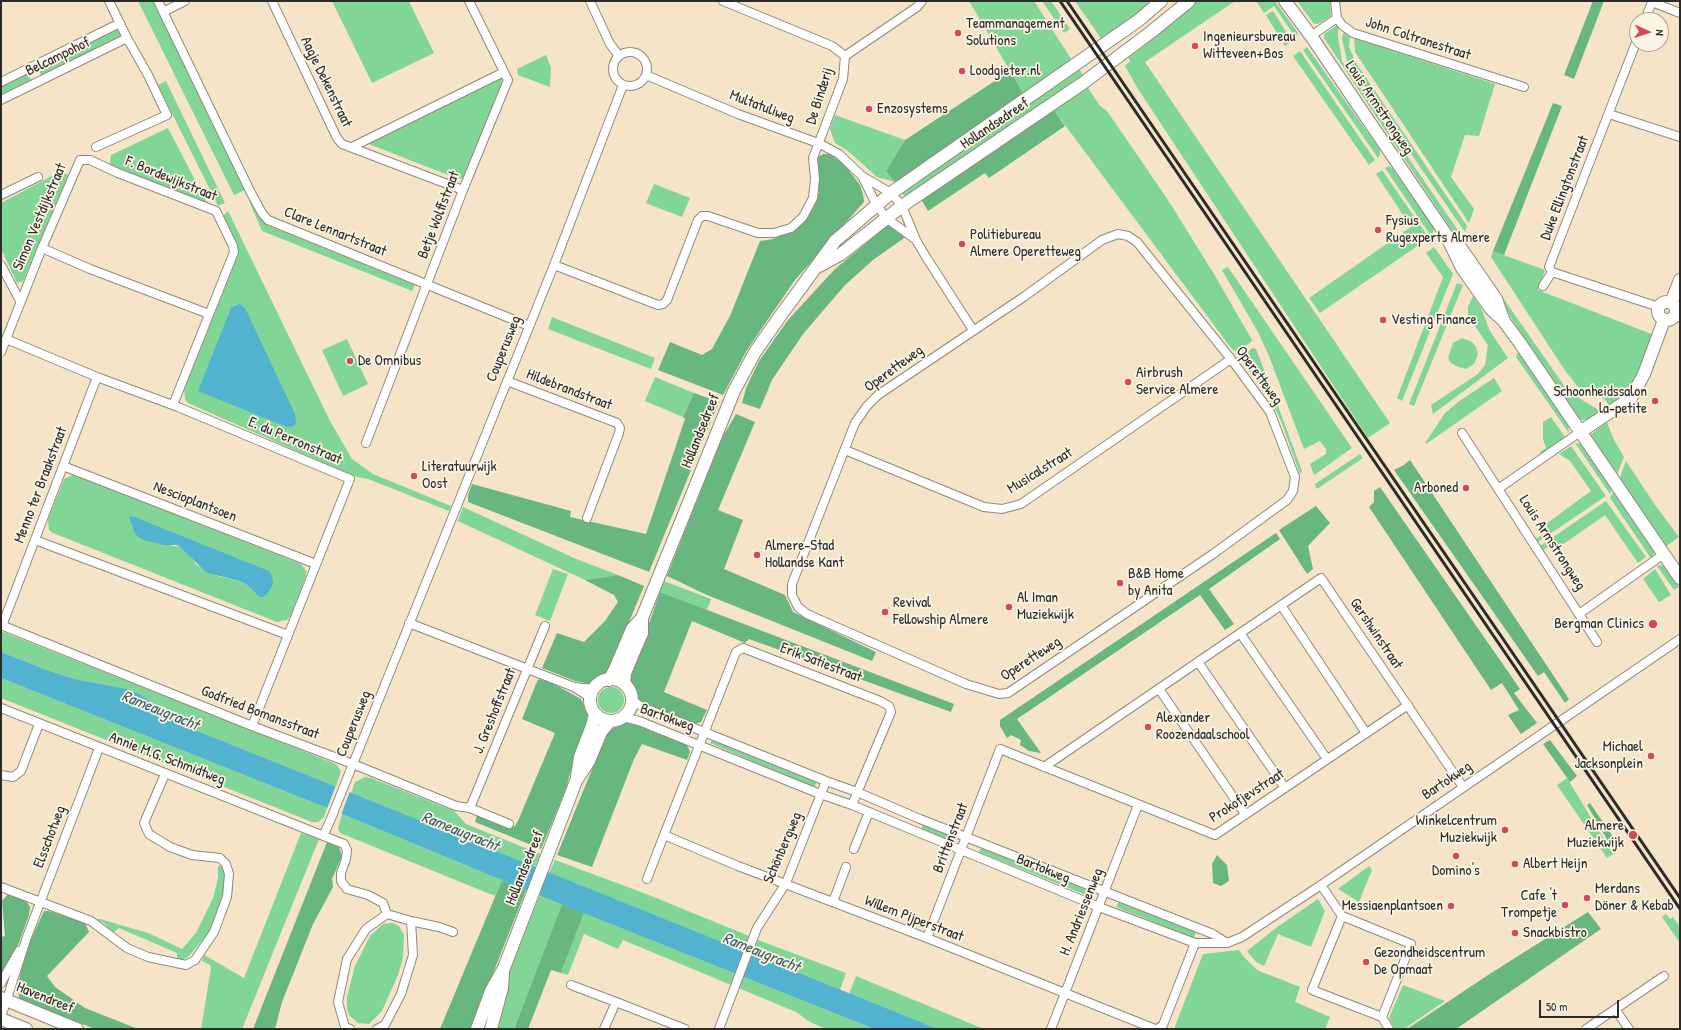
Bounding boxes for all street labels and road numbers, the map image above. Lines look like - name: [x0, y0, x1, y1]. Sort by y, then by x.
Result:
- street label: John Coltranestraat: [1363, 14, 1473, 64]
- street label: Belcampohof: [23, 34, 93, 80]
- street label: Aagje Dekenstraat: [296, 34, 356, 130]
- street label: Louis Armstrongweg: [1341, 58, 1417, 158]
- street label: De Binderij: [802, 65, 838, 127]
- street label: Multatuliweg: [727, 86, 797, 128]
- street label: Hollandsedreef: [957, 95, 1033, 153]
- street label: Duke Ellingtonstraat: [1537, 133, 1593, 243]
- street label: F. Bordewijkstraat: [123, 152, 219, 206]
- street label: Simon Vestdijkstraat: [9, 161, 71, 273]
- street label: Betje Wolffstraat: [414, 169, 464, 261]
- street label: Clare Lennartstraat: [281, 203, 389, 261]
- street label: Couperusweg: [483, 313, 525, 385]
- street label: Operetteweg: [861, 342, 927, 396]
- street label: Operetteweg: [1232, 343, 1286, 409]
- street label: Hildebrandstraat: [524, 365, 614, 415]
- street label: Hollandsedreef: [678, 391, 724, 471]
- street label: E. du Perronstraat: [246, 413, 344, 469]
- street label: Menno ter Braakstraat: [11, 424, 71, 546]
- street label: Musicalstraat: [1004, 444, 1076, 498]
- street label: Nescioplantsoen: [151, 478, 239, 526]
- street label: Louis Armstrongweg: [1515, 492, 1589, 594]
- street label: Gershwinstraat: [1346, 595, 1406, 673]
- street label: Operetteweg: [997, 633, 1065, 685]
- street label: Erik Satiestraat: [777, 639, 865, 687]
- street label: J. Greshoffstraat: [470, 666, 520, 756]
- street label: Godfried Bomansstraat: [199, 682, 321, 744]
- street label: Couperusweg: [333, 688, 375, 760]
- street label: Bartokweg: [637, 700, 697, 736]
- street label: Annie M.G. Schmidtweg: [106, 729, 228, 789]
- street label: Bartokweg: [1419, 758, 1475, 804]
- street label: Prokofjevstraat: [1206, 765, 1288, 827]
- street label: Brittenstraat: [929, 800, 973, 876]
- street label: Elsschotweg: [30, 803, 70, 871]
- street label: Schönbergweg: [760, 809, 806, 887]
- street label: Hollandsedreef: [502, 828, 548, 908]
- street label: Bartokweg: [1014, 850, 1072, 888]
- street label: H. Andriessenweg: [1056, 866, 1108, 958]
- street label: Willem Pijperstraat: [862, 892, 966, 946]
- street label: Havendreef: [14, 978, 76, 1018]

